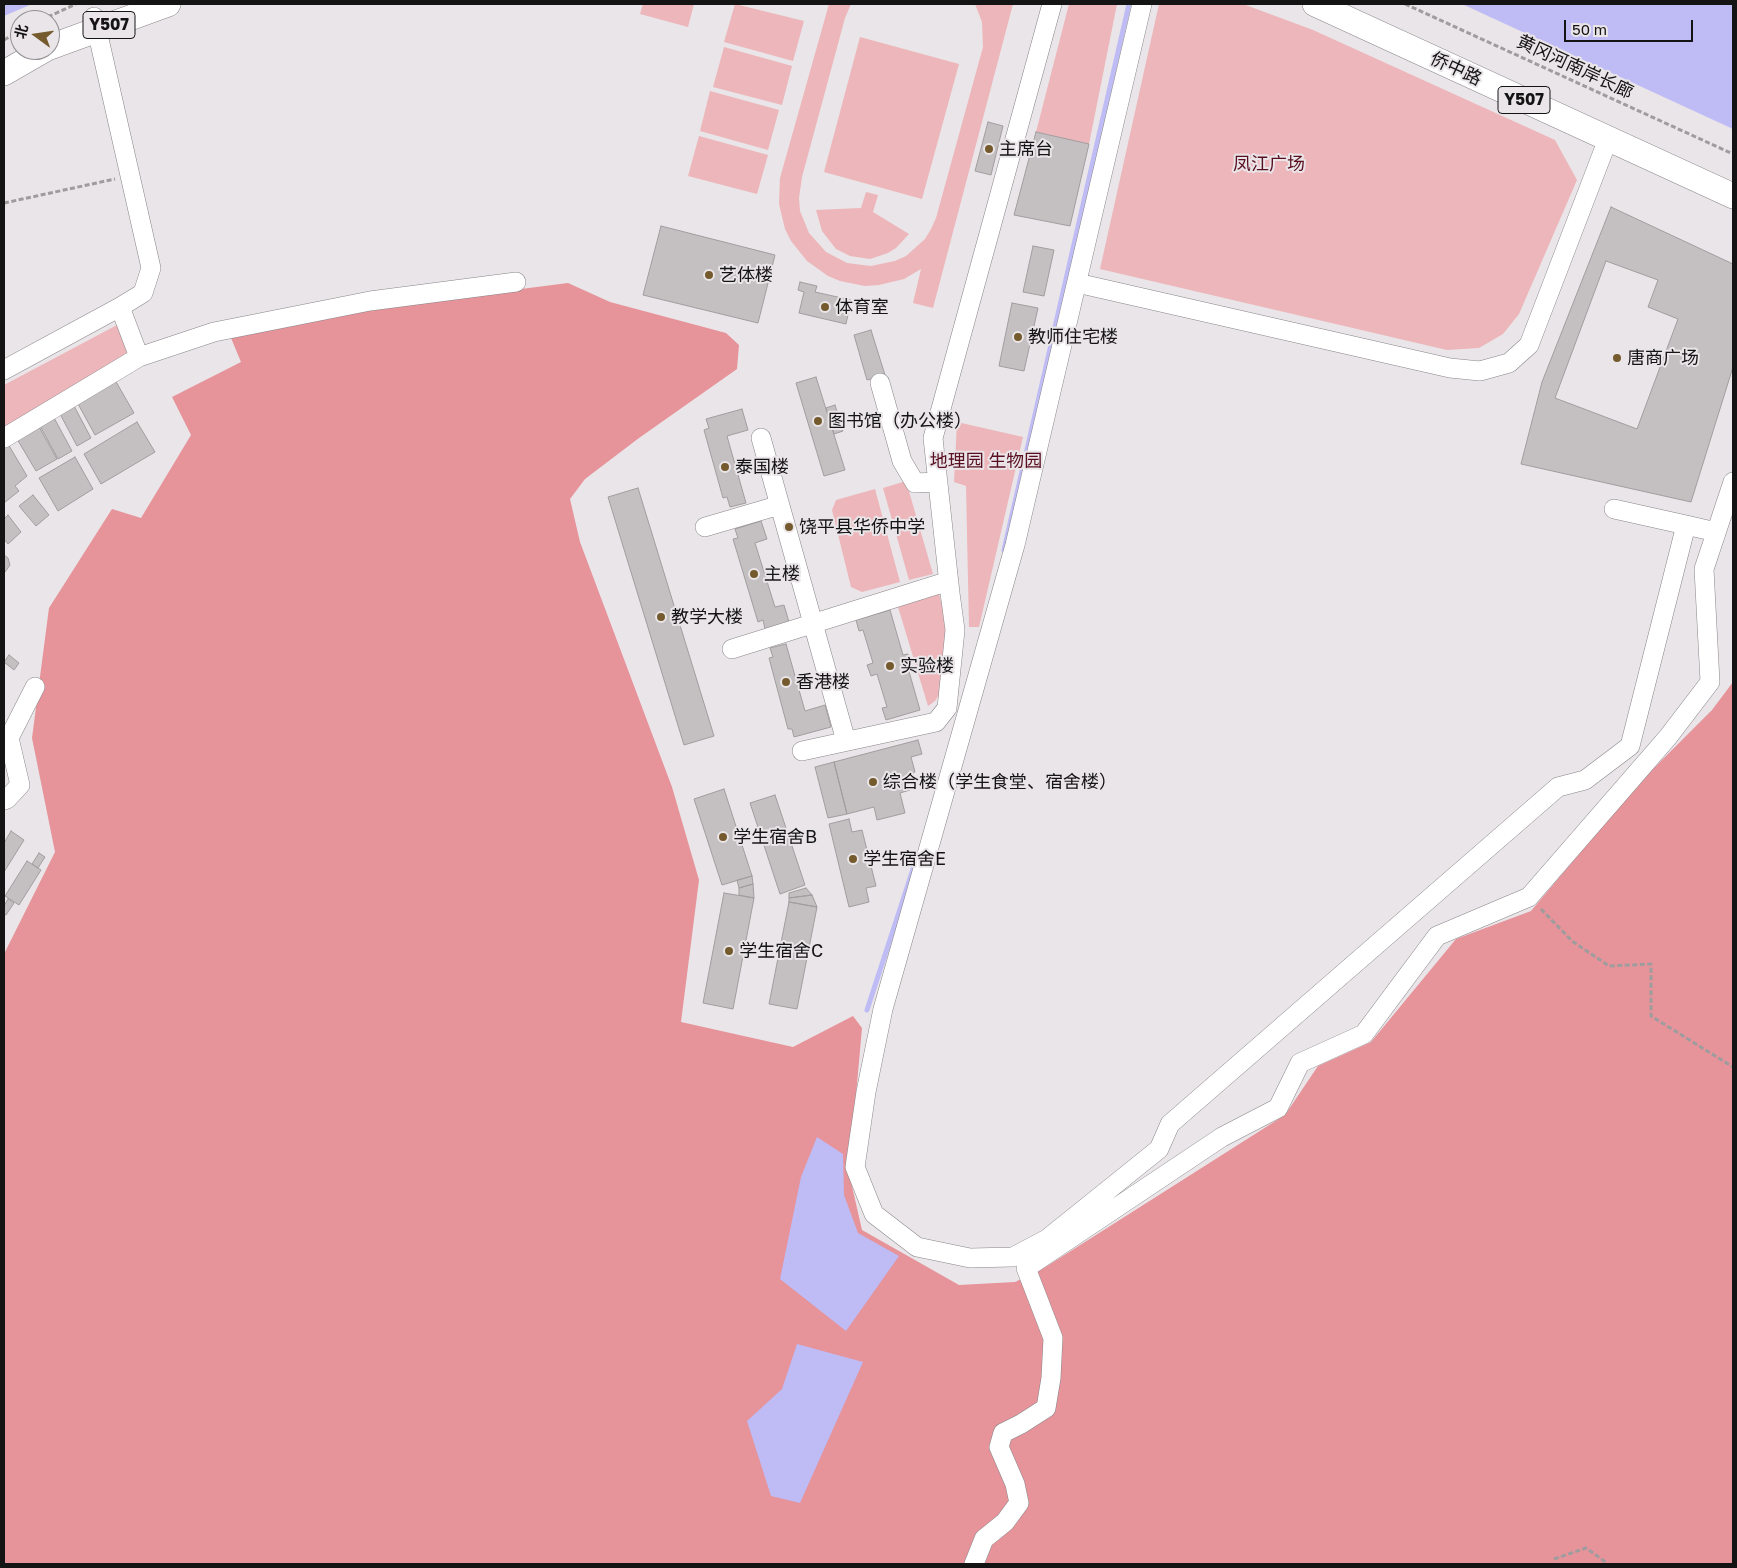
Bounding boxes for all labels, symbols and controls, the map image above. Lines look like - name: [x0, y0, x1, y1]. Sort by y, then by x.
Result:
- north arrow: [10, 10, 60, 60]
- scale bar: [1567, 10, 1696, 42]
- road number: Y507: [83, 12, 135, 38]
- text: 50 m: [1572, 20, 1607, 38]
- text: 北: [11, 23, 31, 40]
- street label: 黄冈河南岸长廊: [1513, 31, 1637, 103]
- street label: 侨中路: [1427, 48, 1485, 90]
- road number: Y507: [1498, 86, 1550, 114]
- place label: 主席台: [999, 138, 1053, 160]
- marker: 主席台: [983, 143, 995, 155]
- park label: 凤江广场: [1233, 153, 1305, 175]
- place label: 艺体楼: [719, 264, 773, 286]
- marker: 艺体楼: [703, 269, 715, 281]
- place label: 体育室: [835, 296, 889, 318]
- marker: 体育室: [819, 301, 831, 313]
- place label: 教师住宅楼: [1028, 326, 1118, 348]
- marker: 教师住宅楼: [1012, 331, 1024, 343]
- place label: 唐商广场: [1627, 347, 1699, 369]
- marker: 唐商广场: [1611, 352, 1623, 364]
- place label: 图书馆（办公楼）: [828, 410, 972, 432]
- marker: 图书馆（办公楼）: [812, 415, 824, 427]
- park label: 地理园 生物园: [930, 450, 1042, 472]
- place label: 泰国楼: [735, 456, 789, 478]
- marker: 泰国楼: [719, 461, 731, 473]
- place label: 饶平县华侨中学: [799, 516, 925, 538]
- marker: 饶平县华侨中学: [783, 521, 795, 533]
- place label: 主楼: [764, 563, 800, 585]
- marker: 主楼: [748, 568, 760, 580]
- place label: 教学大楼: [671, 606, 743, 628]
- marker: 教学大楼: [655, 611, 667, 623]
- place label: 实验楼: [900, 655, 954, 677]
- marker: 实验楼: [884, 660, 896, 672]
- place label: 香港楼: [796, 671, 850, 693]
- marker: 香港楼: [780, 676, 792, 688]
- place label: 综合楼（学生食堂、宿舍楼）: [883, 771, 1117, 793]
- marker: 综合楼（学生食堂、宿舍楼）: [867, 776, 879, 788]
- place label: 学生宿舍B: [733, 826, 817, 848]
- marker: 学生宿舍B: [717, 831, 729, 843]
- place label: 学生宿舍E: [863, 848, 946, 870]
- marker: 学生宿舍E: [847, 853, 859, 865]
- place label: 学生宿舍C: [739, 940, 823, 962]
- marker: 学生宿舍C: [723, 945, 735, 957]

